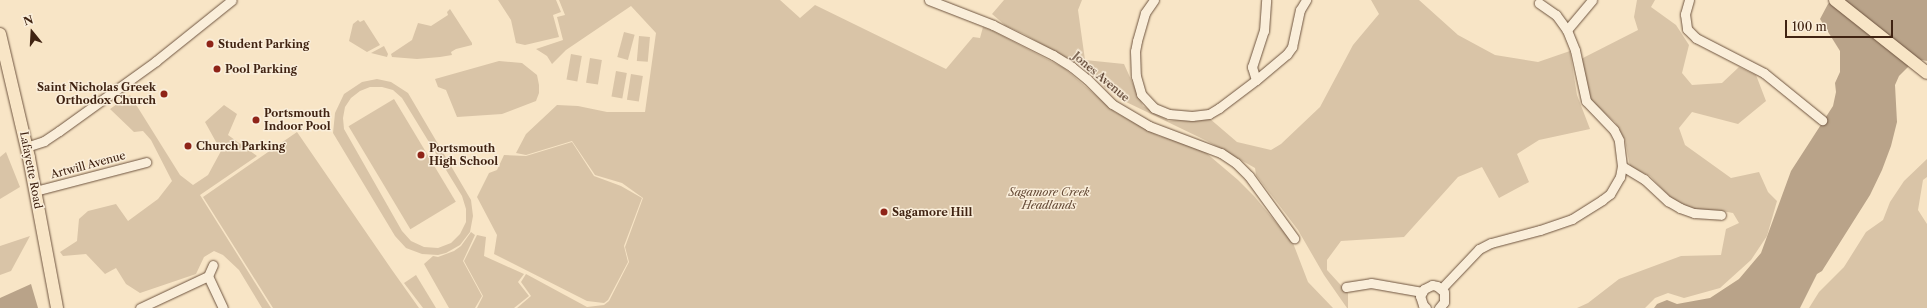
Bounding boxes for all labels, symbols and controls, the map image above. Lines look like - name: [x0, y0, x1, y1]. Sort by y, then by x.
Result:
- north arrow: [12, 12, 52, 52]
- text: N: [22, 12, 35, 29]
- scale bar: [1787, 12, 1895, 38]
- text: 100 m: [1792, 19, 1827, 34]
- place label: Student Parking: [218, 37, 309, 51]
- marker: Student Parking: [205, 39, 215, 49]
- street label: Jones Avenue: [1070, 49, 1132, 105]
- place label: Pool Parking: [225, 62, 297, 76]
- marker: Pool Parking: [212, 64, 222, 74]
- place label: Saint Nicholas Greek Orthodox Church: [37, 81, 156, 107]
- marker: Saint Nicholas Greek Orthodox Church: [159, 89, 169, 99]
- place label: Portsmouth Indoor Pool: [264, 107, 331, 133]
- marker: Portsmouth Indoor Pool: [251, 115, 261, 125]
- street label: Lafayette Road: [17, 130, 45, 210]
- place label: Church Parking: [196, 139, 285, 153]
- marker: Church Parking: [183, 141, 193, 151]
- place label: Portsmouth High School: [429, 142, 498, 168]
- street label: Artwill Avenue: [49, 149, 127, 181]
- marker: Portsmouth High School: [416, 150, 426, 160]
- park label: Sagamore Creek Headlands: [1008, 186, 1090, 212]
- place label: Sagamore Hill: [892, 205, 972, 219]
- marker: Sagamore Hill: [879, 207, 889, 217]

